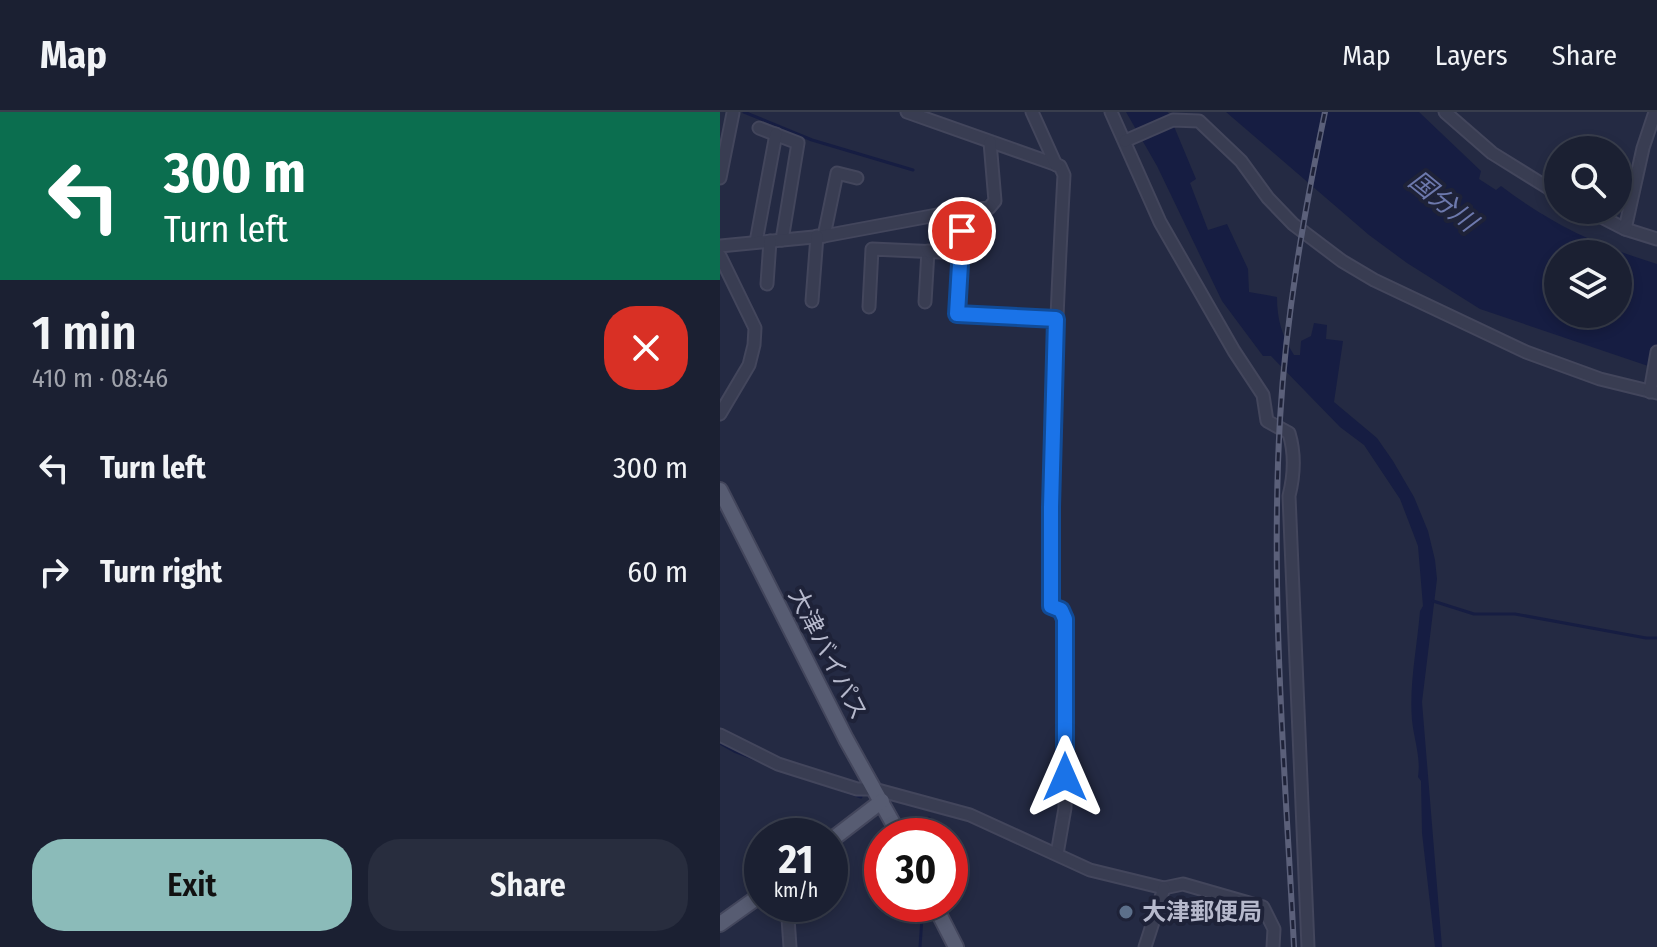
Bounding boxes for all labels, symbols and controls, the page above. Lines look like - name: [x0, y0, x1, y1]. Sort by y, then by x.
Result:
- text: Map: [40, 32, 107, 78]
- text: Map: [1342, 39, 1391, 72]
- text: Layers: [1435, 39, 1508, 72]
- text: Share: [1552, 39, 1617, 72]
- map controls: [1544, 136, 1632, 328]
- button: search: [1544, 136, 1632, 224]
- text: 300 m: [164, 140, 306, 207]
- icon: left: [32, 144, 136, 248]
- water label: 国分川: [1403, 165, 1485, 240]
- pin: [928, 197, 996, 265]
- text: Turn left: [164, 208, 288, 252]
- icon: arrive: [940, 209, 984, 253]
- button: layers: [1544, 240, 1632, 328]
- text: 1 min: [32, 304, 137, 362]
- button: close: [604, 306, 688, 390]
- text: 410 m · 08:46: [32, 363, 168, 394]
- icon: left: [32, 446, 76, 490]
- text: Turn left: [100, 450, 206, 486]
- text: 300 m: [613, 450, 688, 486]
- icon: right: [32, 550, 76, 594]
- text: Turn right: [100, 554, 222, 590]
- text: 60 m: [627, 554, 688, 590]
- street label: 大津バイパス: [783, 584, 873, 724]
- position arrow: [1023, 735, 1107, 819]
- speed limit sign: 30: [864, 818, 968, 922]
- text: 21: [779, 836, 813, 884]
- button: Exit: [32, 839, 352, 931]
- button: Share: [368, 839, 688, 931]
- text: km/h: [774, 878, 818, 902]
- place label: 大津郵便局: [1142, 898, 1262, 926]
- marker: 大津郵便局: [1117, 903, 1135, 921]

